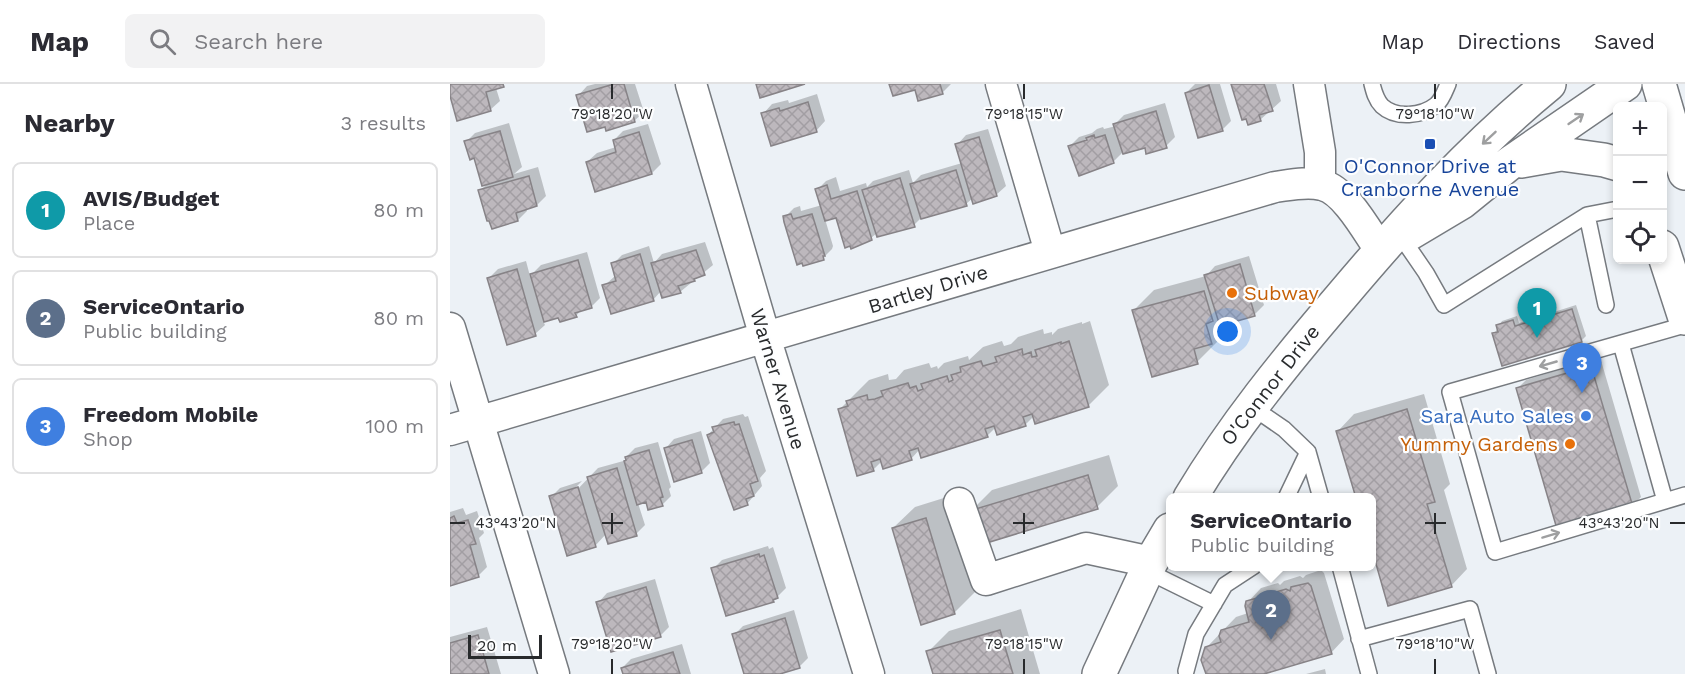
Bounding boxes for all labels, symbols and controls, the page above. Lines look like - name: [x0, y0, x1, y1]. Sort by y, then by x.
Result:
- search box: [125, 14, 545, 68]
- text: Map: [30, 25, 89, 58]
- icon: search: [146, 25, 179, 58]
- text: Search here: [194, 29, 323, 54]
- text: Map: [1381, 29, 1424, 54]
- text: Directions: [1457, 29, 1561, 54]
- text: Saved: [1594, 29, 1655, 54]
- map controls: [1613, 102, 1667, 264]
- button: +: [1613, 102, 1667, 156]
- text: 79°18'20"W: [571, 105, 653, 123]
- text: 79°18'15"W: [985, 105, 1063, 123]
- text: 79°18'10"W: [1396, 105, 1474, 123]
- text: Nearby: [24, 108, 115, 138]
- text: 3 results: [341, 111, 426, 135]
- one-way arrow: [1568, 113, 1584, 125]
- one-way arrow: [1482, 131, 1497, 145]
- marker: O'Connor Drive at Cranborne Avenue: [1423, 137, 1437, 151]
- place label: O'Connor Drive at Cranborne Avenue: [1341, 154, 1519, 201]
- button: −: [1613, 156, 1667, 210]
- text: AVIS/Budget: [83, 186, 219, 211]
- text: 1: [41, 198, 50, 222]
- text: 80 m: [373, 198, 424, 222]
- button: locate: [1613, 210, 1667, 264]
- text: Place: [83, 211, 135, 235]
- street label: Bartley Drive: [865, 259, 991, 319]
- place label: Subway: [1244, 281, 1320, 305]
- marker: Subway: [1225, 286, 1239, 300]
- pin: 1: [1518, 288, 1556, 338]
- text: ServiceOntario: [83, 294, 245, 319]
- text: 2: [40, 306, 51, 330]
- text: 80 m: [373, 306, 424, 330]
- street label: Warner Avenue: [745, 306, 811, 452]
- your location: [1213, 317, 1242, 346]
- text: Public building: [83, 319, 227, 343]
- street label: O'Connor Drive: [1215, 320, 1325, 450]
- pin: 3: [1562, 344, 1602, 393]
- one-way arrow: [1539, 359, 1558, 371]
- text: Freedom Mobile: [83, 402, 258, 427]
- place label: Sara Auto Sales: [1421, 404, 1574, 428]
- marker: Sara Auto Sales: [1579, 409, 1593, 423]
- text: 3: [40, 414, 51, 438]
- text: 100 m: [365, 414, 424, 438]
- text: Shop: [83, 427, 133, 451]
- place label: Yummy Gardens: [1400, 432, 1558, 456]
- marker: Yummy Gardens: [1563, 437, 1577, 451]
- popup: [1166, 493, 1376, 571]
- text: ServiceOntario: [1190, 508, 1352, 533]
- text: 43°43'20"N: [476, 514, 557, 532]
- text: 43°43'20"N: [1579, 514, 1660, 532]
- one-way arrow: [1541, 529, 1560, 540]
- text: Public building: [1190, 533, 1334, 557]
- pin: 2: [1252, 590, 1290, 640]
- scale bar: [468, 632, 542, 660]
- text: 79°18'20"W: [571, 635, 653, 653]
- text: 79°18'15"W: [985, 635, 1063, 653]
- text: 79°18'10"W: [1396, 635, 1474, 653]
- text: 20 m: [477, 636, 517, 655]

